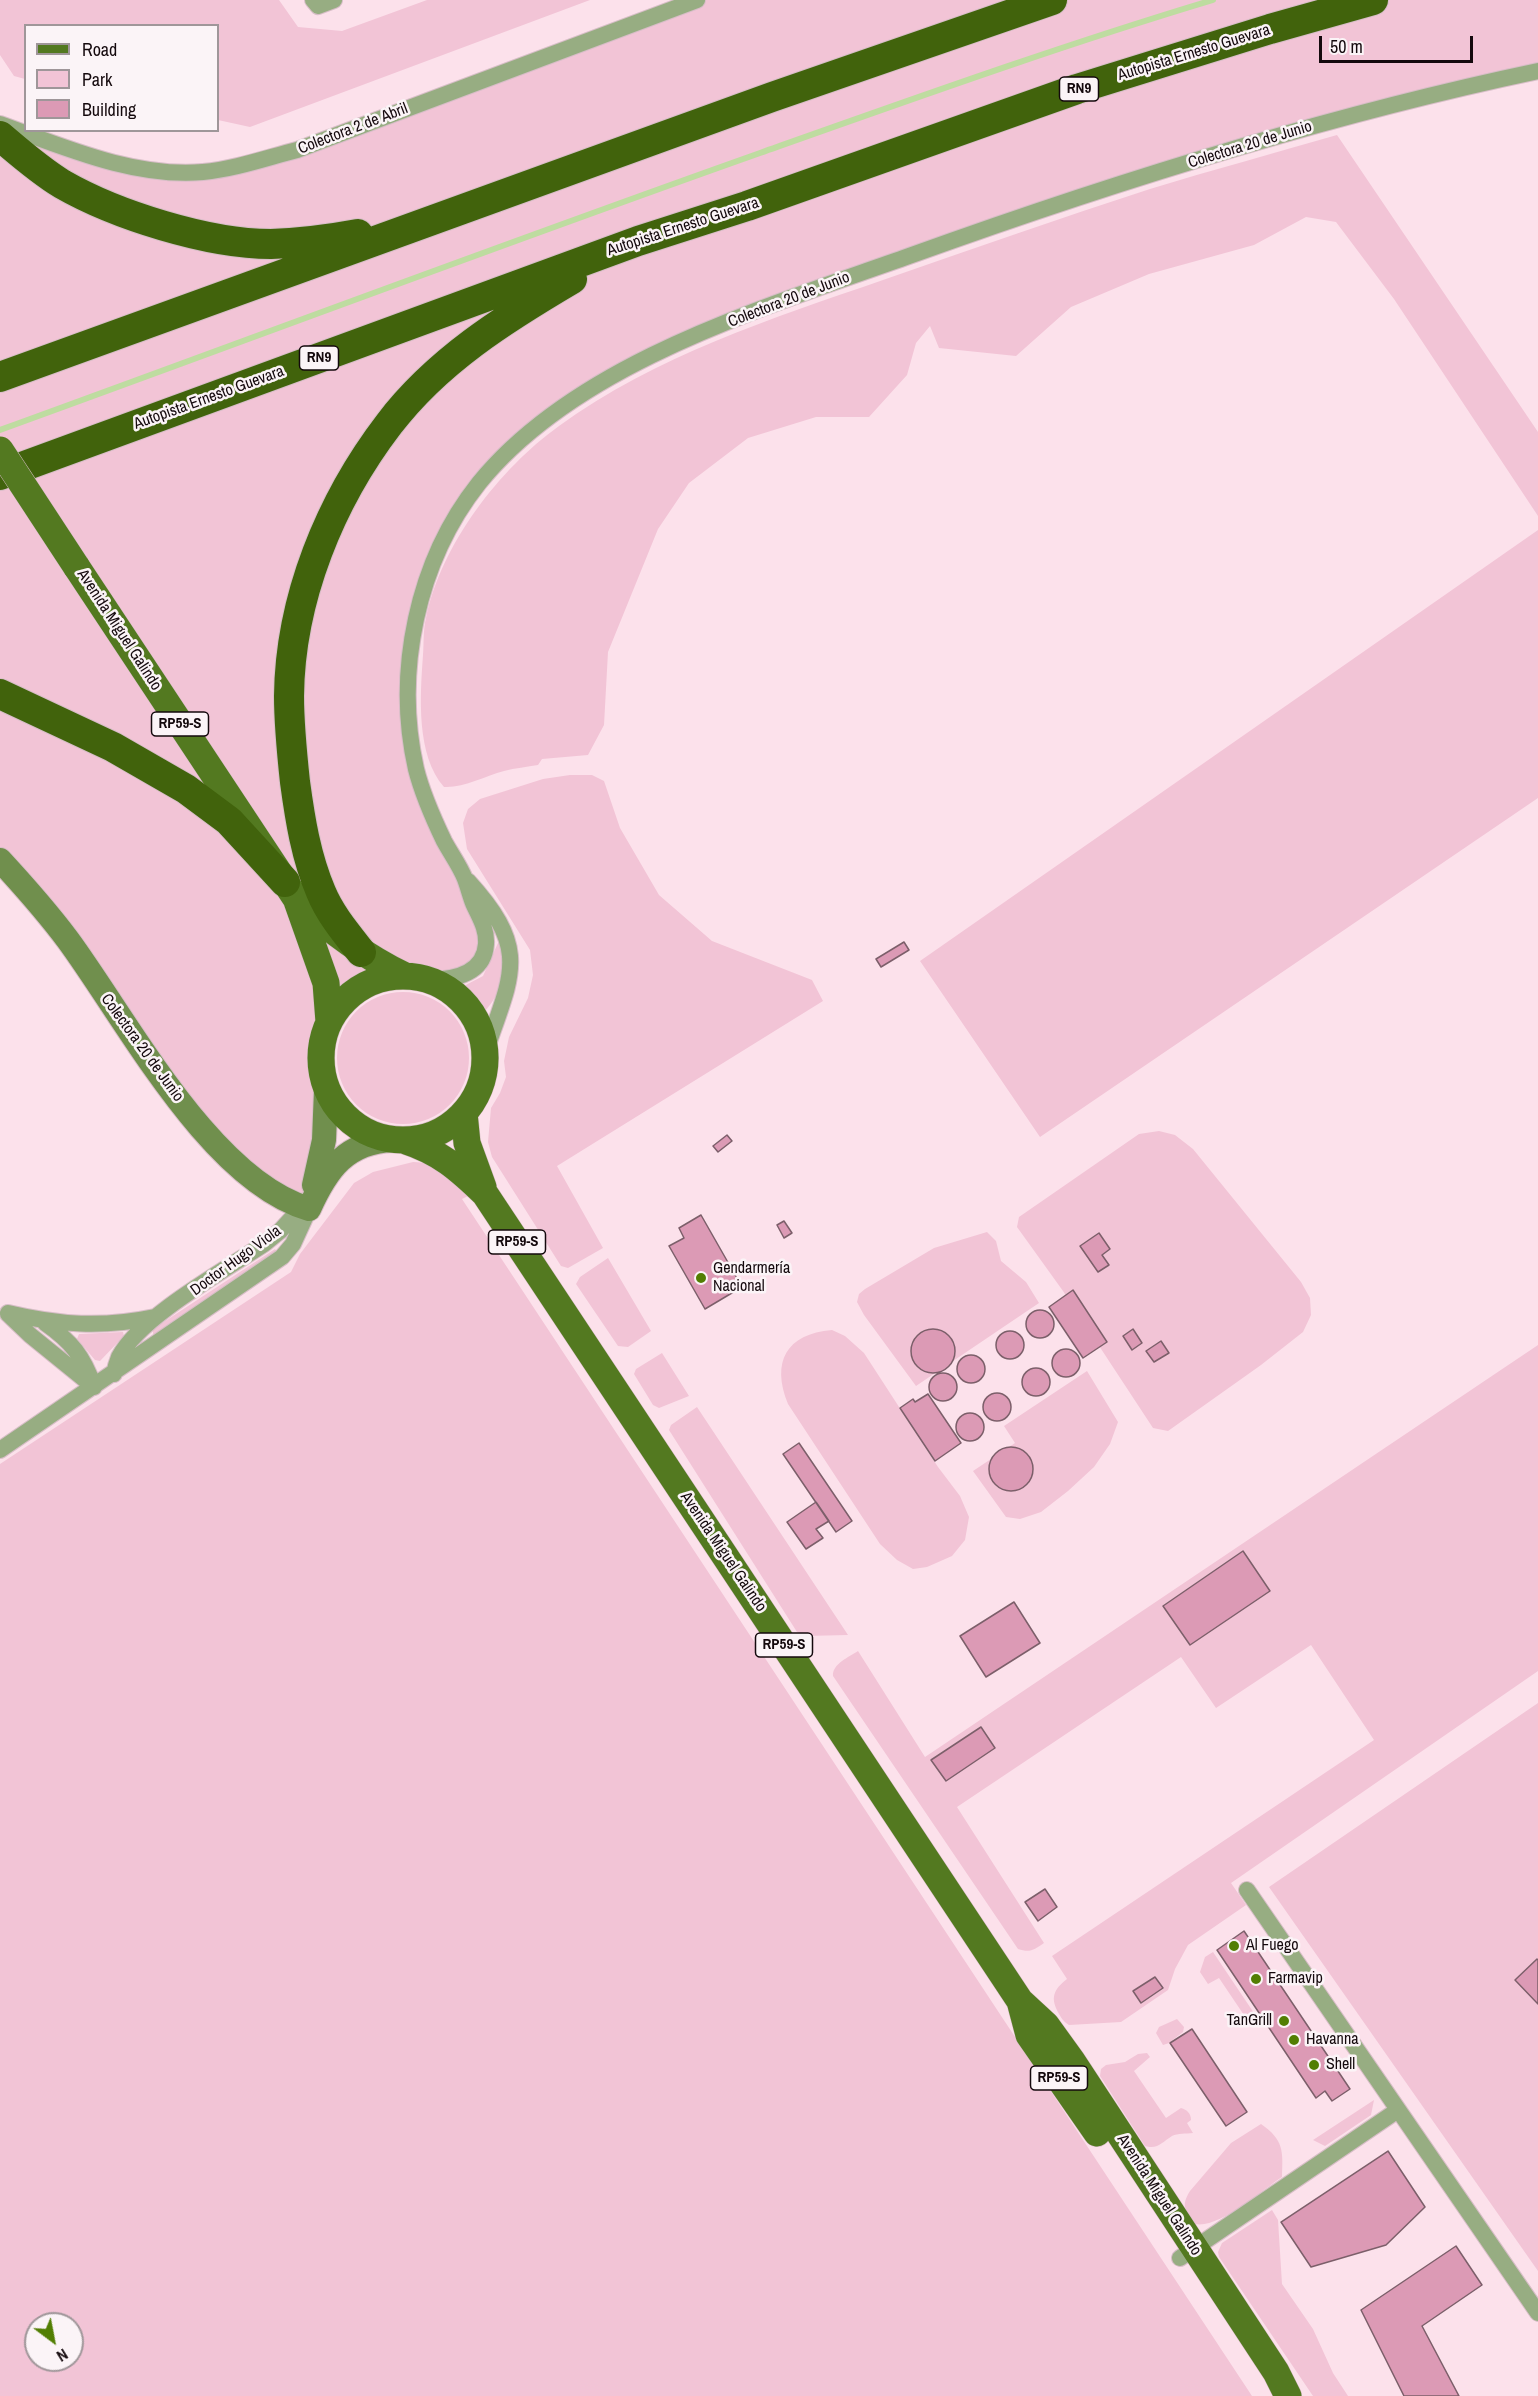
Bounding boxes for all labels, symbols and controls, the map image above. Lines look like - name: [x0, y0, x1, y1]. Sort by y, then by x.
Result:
- street label: Autopista Ernesto Guevara: [1116, 21, 1272, 85]
- legend: [24, 24, 219, 132]
- scale bar: [1322, 24, 1476, 62]
- text: 50 m: [1330, 34, 1363, 59]
- text: Road: [82, 37, 117, 62]
- text: Park: [82, 67, 112, 92]
- road number: RN9: [1060, 77, 1098, 101]
- text: Building: [82, 97, 136, 122]
- street label: Colectora 2 de Abril: [295, 99, 411, 159]
- street label: Colectora 20 de Junio: [1186, 117, 1314, 173]
- street label: Autopista Ernesto Guevara: [605, 193, 761, 261]
- street label: Colectora 20 de Junio: [726, 268, 852, 332]
- road number: RN9: [300, 346, 338, 370]
- street label: Autopista Ernesto Guevara: [131, 362, 287, 434]
- street label: Avenida Miguel Galindo: [73, 566, 165, 694]
- road number: RP59-S: [152, 712, 208, 736]
- street label: Colectora 20 de Junio: [97, 990, 187, 1106]
- street label: Doctor Hugo Viola: [187, 1222, 285, 1300]
- road number: RP59-S: [488, 1230, 546, 1254]
- place label: Gendarmería Nacional: [713, 1259, 790, 1297]
- marker: Gendarmería Nacional: [694, 1271, 708, 1285]
- street label: Avenida Miguel Galindo: [676, 1488, 770, 1616]
- road number: RP59-S: [756, 1633, 812, 1657]
- place label: Al Fuego: [1246, 1936, 1299, 1956]
- marker: Al Fuego: [1227, 1939, 1241, 1953]
- place label: Farmavip: [1268, 1969, 1323, 1989]
- marker: Farmavip: [1249, 1972, 1263, 1986]
- place label: TanGrill: [1227, 2011, 1272, 2031]
- marker: TanGrill: [1277, 2014, 1291, 2028]
- place label: Havanna: [1306, 2030, 1359, 2050]
- marker: Havanna: [1287, 2033, 1301, 2047]
- place label: Shell: [1326, 2055, 1355, 2075]
- marker: Shell: [1307, 2058, 1321, 2072]
- road number: RP59-S: [1030, 2066, 1088, 2090]
- street label: Avenida Miguel Galindo: [1113, 2131, 1205, 2259]
- north arrow: [24, 2312, 84, 2372]
- text: N: [53, 2344, 72, 2367]

